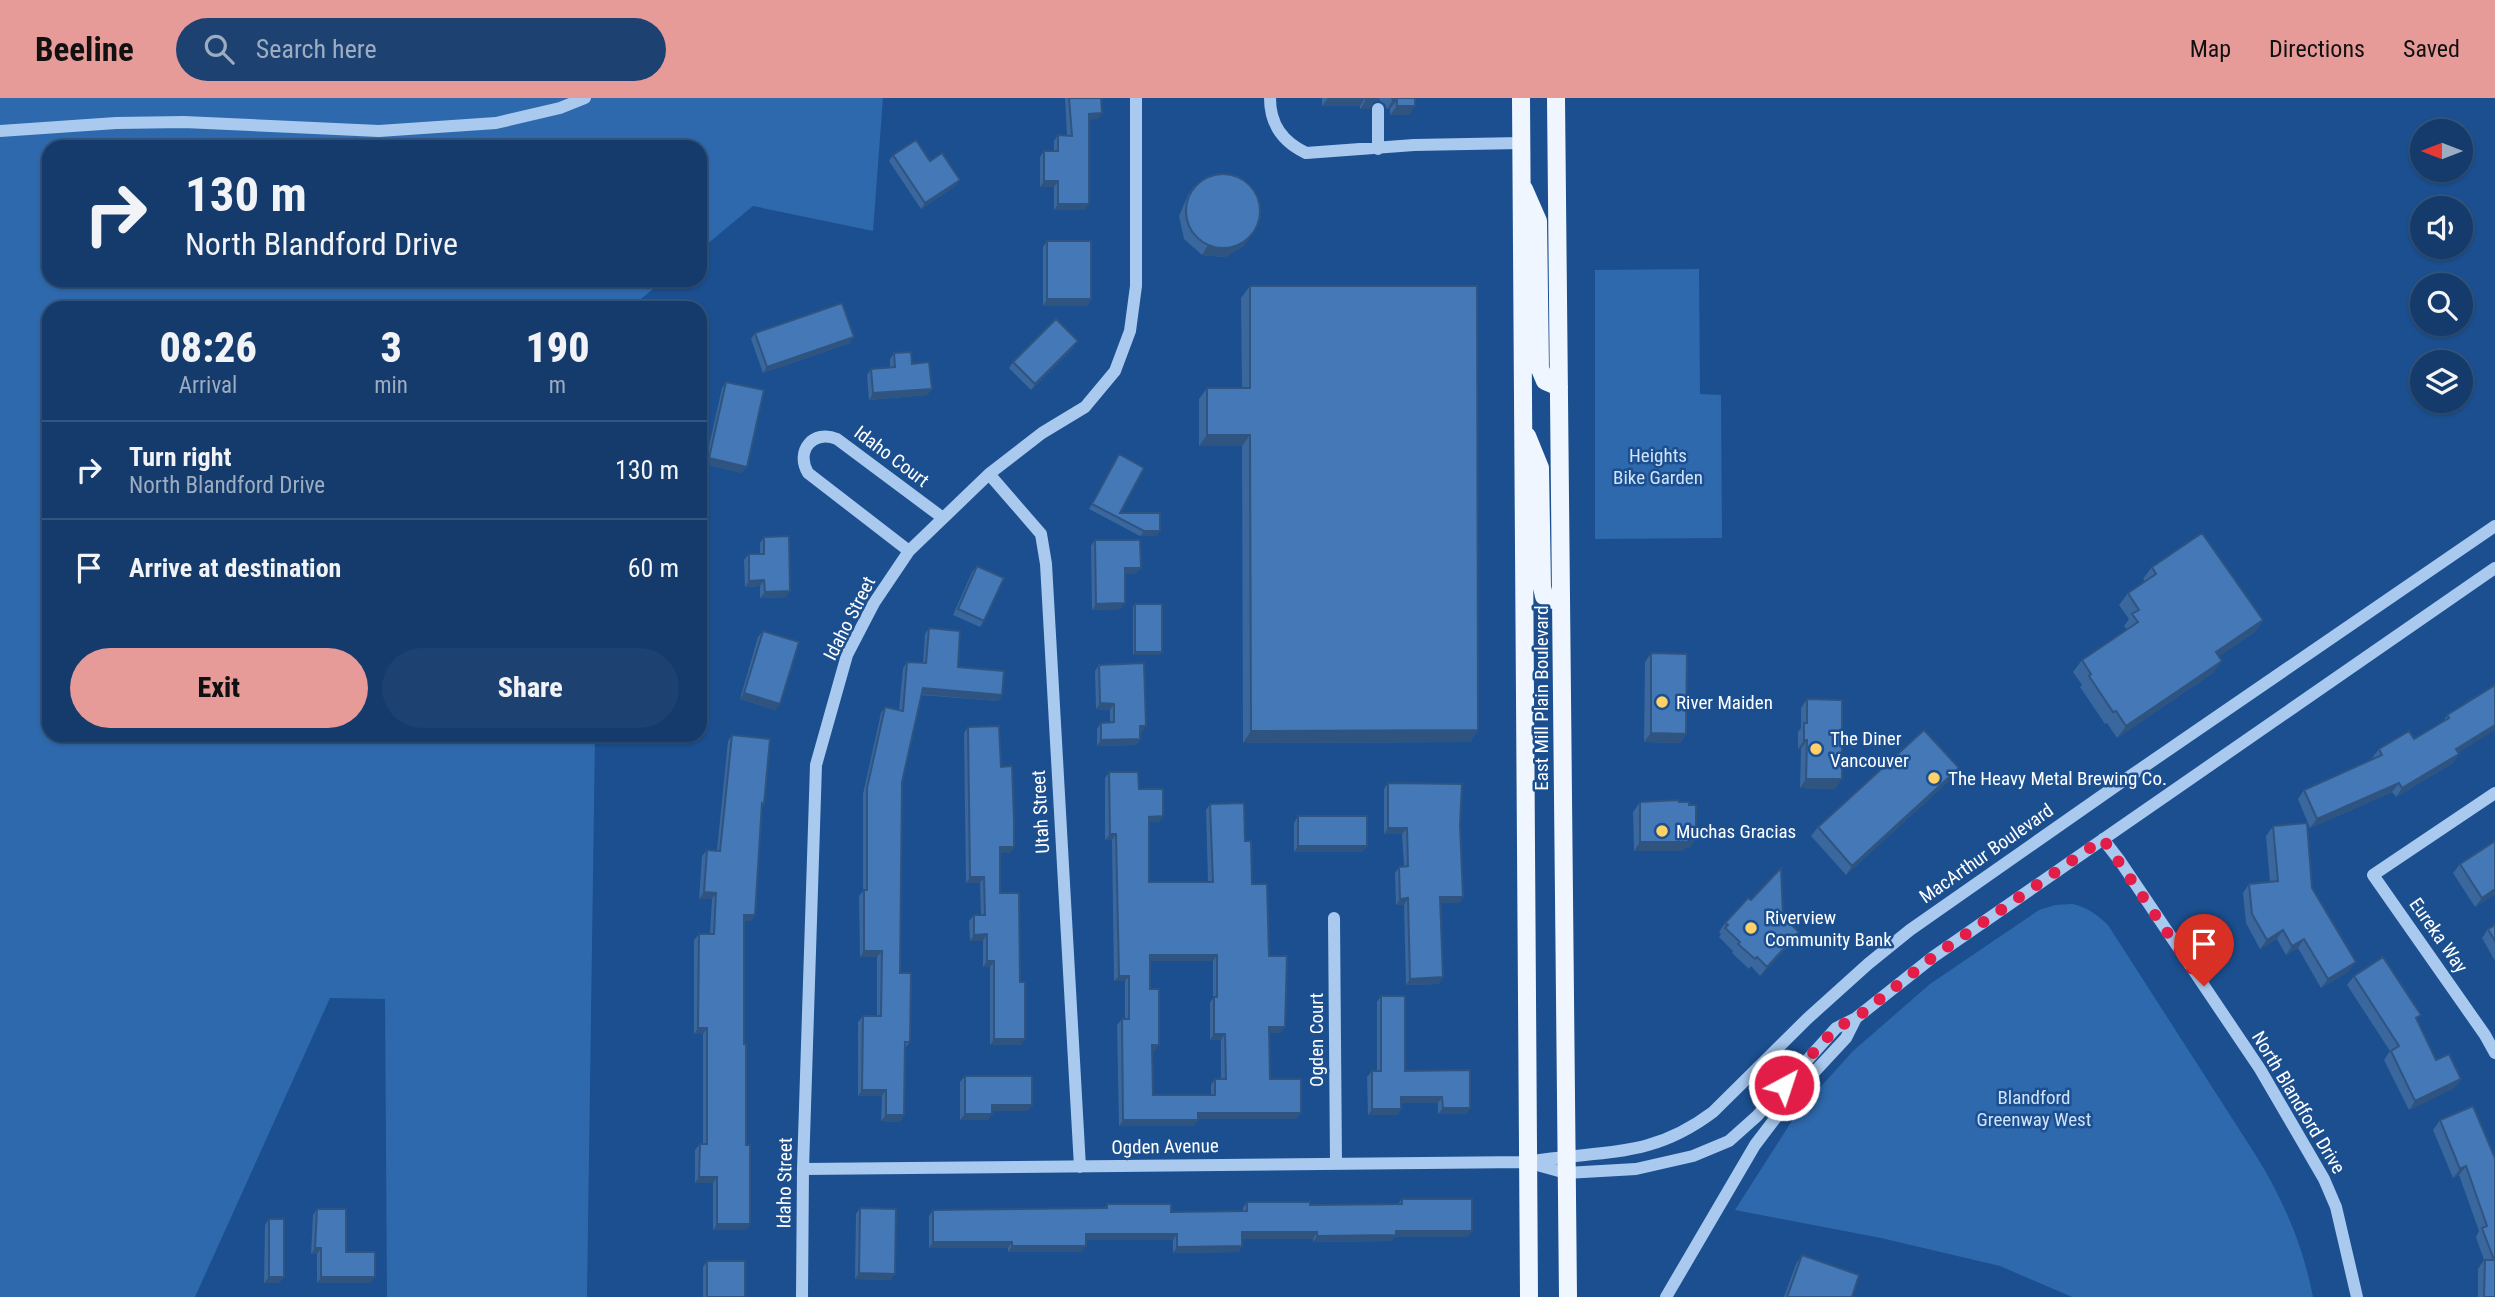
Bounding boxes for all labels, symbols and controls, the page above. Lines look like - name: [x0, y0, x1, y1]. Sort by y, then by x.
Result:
- search box: [176, 18, 666, 81]
- text: Beeline: [35, 30, 134, 69]
- icon: search: [200, 30, 238, 68]
- text: Search here: [256, 34, 377, 64]
- text: Map: [2190, 35, 2231, 63]
- text: Directions: [2269, 35, 2365, 63]
- text: Saved: [2403, 35, 2460, 63]
- north arrow: [2410, 119, 2473, 182]
- map controls: [2410, 119, 2473, 413]
- text: 130 m: [185, 166, 307, 223]
- icon: right: [70, 168, 161, 259]
- button: sound: [2410, 196, 2473, 259]
- text: North Blandford Drive: [185, 225, 458, 263]
- button: search: [2410, 273, 2473, 336]
- text: 08:26: [159, 323, 257, 372]
- text: 3: [380, 323, 402, 372]
- text: 190: [525, 323, 590, 372]
- button: layers: [2410, 350, 2473, 413]
- text: Arrival: [179, 372, 237, 399]
- text: min: [374, 372, 408, 399]
- text: m: [549, 372, 566, 399]
- street label: Idaho Court: [850, 421, 934, 492]
- text: Turn right: [129, 442, 231, 472]
- park label: Heights Bike Garden: [1613, 444, 1703, 489]
- icon: right: [70, 451, 108, 489]
- text: 130 m: [615, 455, 679, 485]
- text: North Blandford Drive: [129, 472, 325, 499]
- icon: arrive: [70, 549, 108, 587]
- text: Arrive at destination: [129, 553, 341, 583]
- text: 60 m: [628, 553, 679, 583]
- street label: Idaho Street: [819, 573, 880, 664]
- street label: East Mill Plain Boulevard: [1530, 605, 1553, 791]
- button: Exit: [70, 648, 368, 728]
- button: Share: [382, 648, 679, 728]
- place label: River Maiden: [1676, 691, 1773, 714]
- marker: River Maiden: [1654, 694, 1670, 710]
- place label: The Diner Vancouver: [1830, 727, 1909, 772]
- marker: The Diner Vancouver: [1808, 741, 1824, 757]
- place label: The Heavy Metal Brewing Co.: [1948, 767, 2167, 790]
- street label: Utah Street: [1027, 770, 1054, 854]
- marker: The Heavy Metal Brewing Co.: [1926, 770, 1942, 786]
- street label: MacArthur Boulevard: [1915, 799, 2058, 908]
- place label: Muchas Gracias: [1676, 820, 1796, 843]
- marker: Muchas Gracias: [1654, 823, 1670, 839]
- street label: Eureka Way: [2404, 893, 2473, 977]
- place label: Riverview Community Bank: [1765, 906, 1892, 951]
- pin: [2174, 914, 2234, 986]
- marker: Riverview Community Bank: [1743, 920, 1759, 936]
- icon: arrive: [2185, 925, 2223, 963]
- street label: Ogden Court: [1305, 993, 1328, 1087]
- street label: North Blandford Drive: [2247, 1027, 2350, 1178]
- position arrow: [1747, 1048, 1821, 1122]
- park label: Blandford Greenway West: [1977, 1086, 2091, 1131]
- street label: Ogden Avenue: [1111, 1134, 1219, 1159]
- street label: Idaho Street: [772, 1137, 797, 1229]

